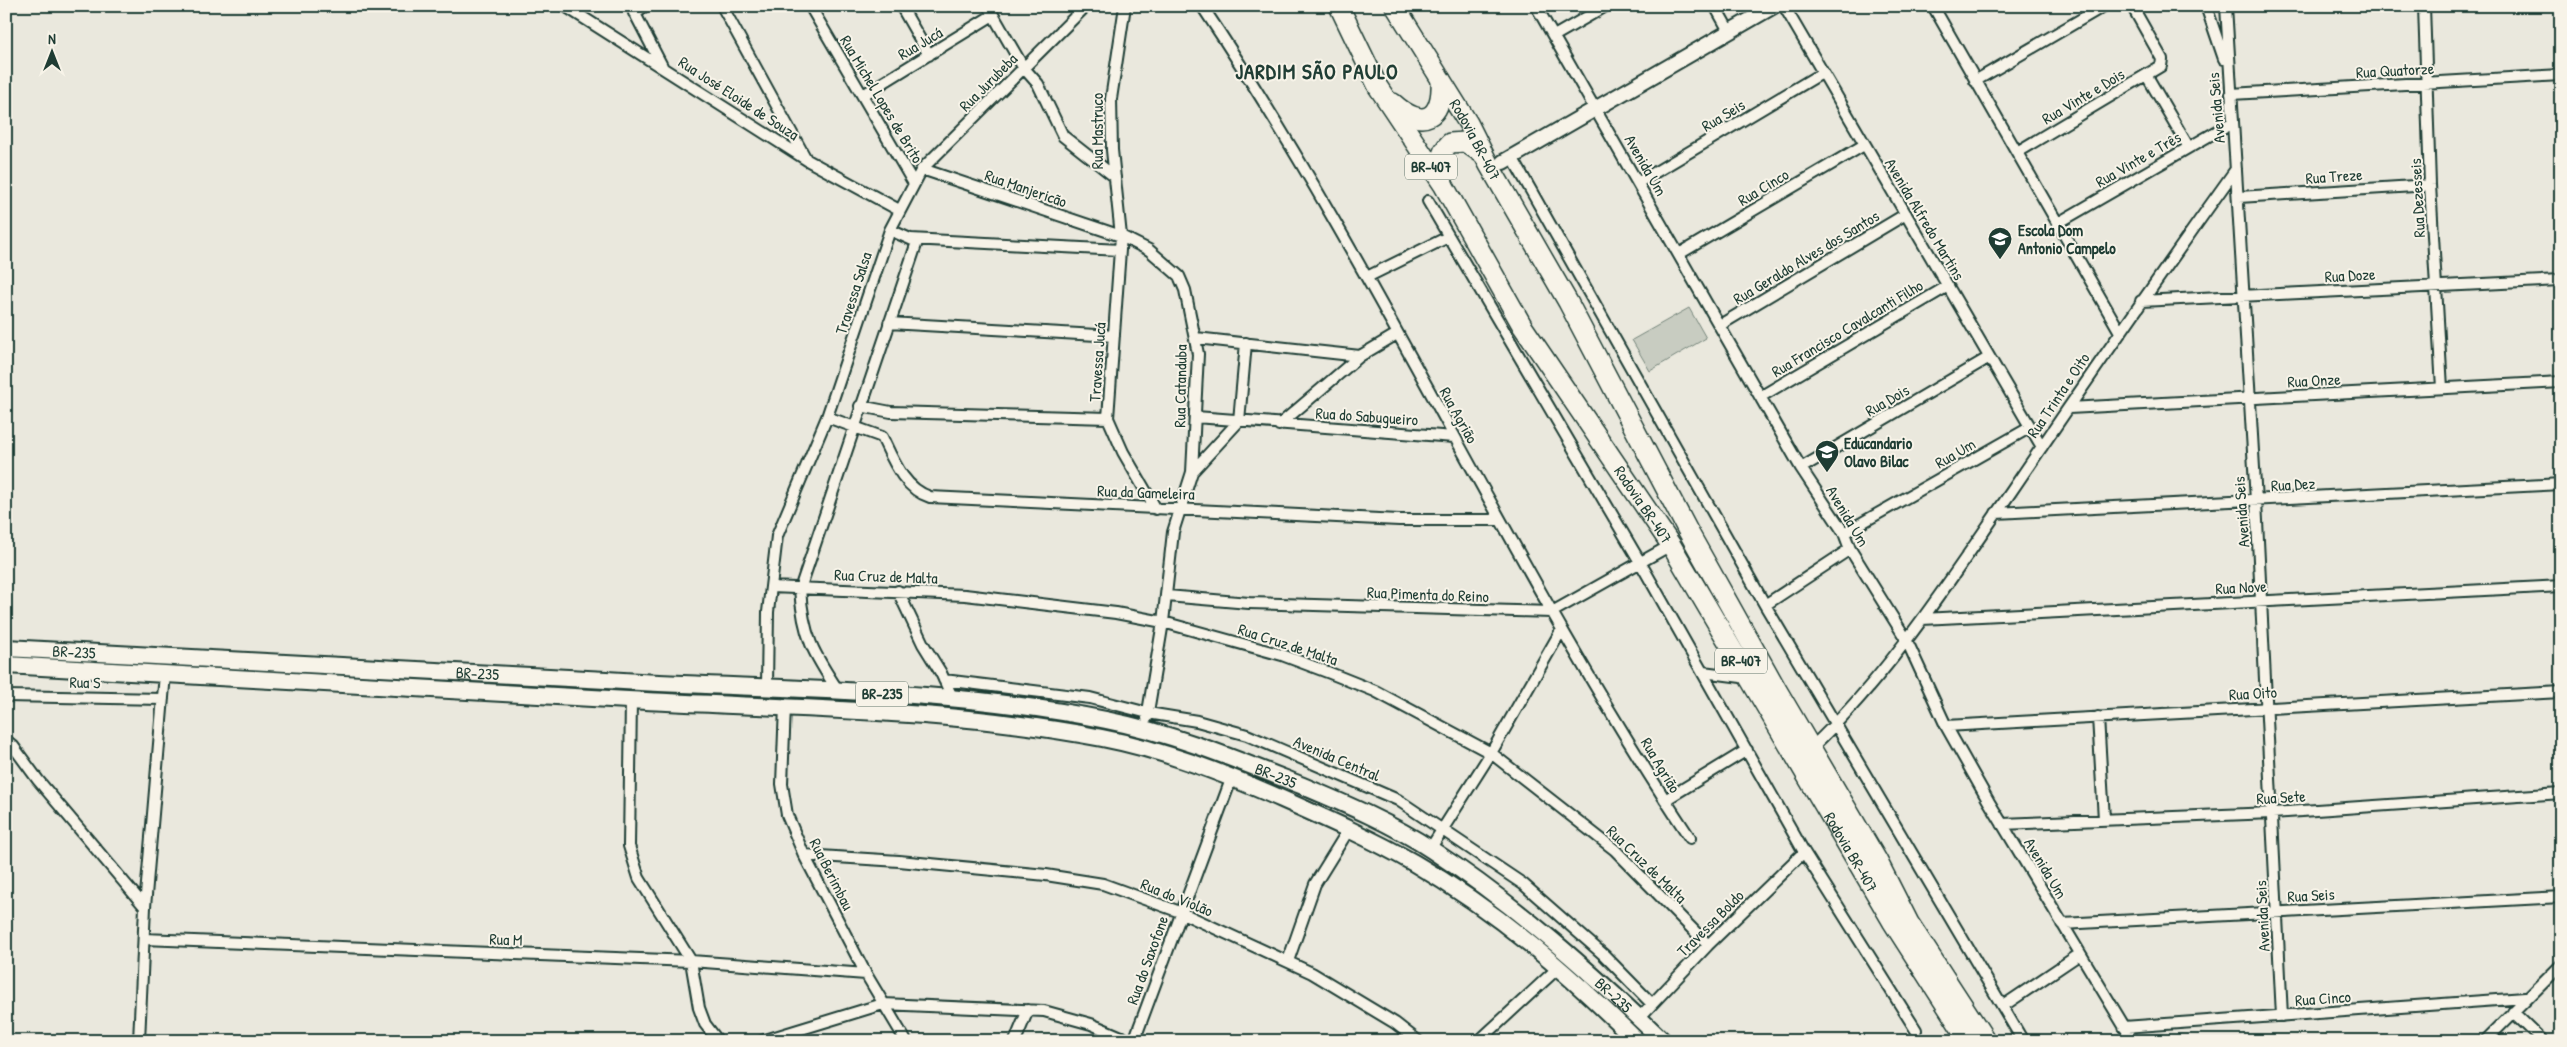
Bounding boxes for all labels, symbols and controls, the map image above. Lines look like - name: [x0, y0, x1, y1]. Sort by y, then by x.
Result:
- street label: Rua Jucá: [894, 21, 946, 65]
- north arrow: [28, 28, 78, 78]
- text: N: [48, 29, 56, 48]
- street label: Rua Michel Lopes de Brito: [835, 31, 929, 167]
- street label: Rua Jurubeba: [954, 48, 1022, 116]
- street label: Rua José Eloide de Souza: [675, 51, 803, 145]
- district label: JARDIM SÃO PAULO: [1235, 57, 1399, 86]
- street label: Rua Quatorze: [2355, 57, 2435, 83]
- street label: Rua Vinte e Dois: [2038, 63, 2128, 129]
- street label: Avenida Seis: [2202, 72, 2230, 144]
- street label: Rua Mastruco: [1086, 92, 1108, 169]
- street label: Rua Seis: [1697, 93, 1749, 137]
- street label: Rodovia BR-407: [1445, 95, 1506, 184]
- street label: Rua Vinte e Três: [2091, 126, 2185, 192]
- street label: Avenida Um: [1620, 130, 1672, 200]
- road number: BR-407: [1405, 154, 1457, 180]
- street label: Avenida Alfredo Martins: [1880, 154, 1970, 284]
- street label: Rua Dezesseis: [2404, 158, 2430, 238]
- street label: Rua Cinco: [1733, 163, 1793, 211]
- street label: Rua Treze: [2305, 163, 2364, 189]
- street label: Rua Manjericão: [982, 164, 1070, 212]
- street label: Rua Geraldo Alves dos Santos: [1729, 205, 1883, 309]
- place label: Escola Dom Antonio Campelo: [2018, 219, 2116, 260]
- school or university icon: Escola Dom Antonio Campelo: [1987, 226, 2013, 260]
- street label: Travessa Salsa: [829, 249, 877, 337]
- street label: Rua Doze: [2324, 263, 2377, 287]
- street label: Rua Francisco Cavalcanti Filho: [1767, 274, 1927, 382]
- street label: Travessa Jucá: [1083, 321, 1111, 403]
- street label: Rua Catanduba: [1168, 344, 1192, 428]
- street label: Rua Trinta e Oito: [2021, 348, 2095, 442]
- street label: Rua Onze: [2287, 368, 2342, 392]
- street label: Rua Dois: [1861, 379, 1913, 421]
- street label: Rua Agrião: [1435, 383, 1484, 447]
- street label: Rua do Sabugueiro: [1315, 401, 1420, 431]
- place label: Educandario Olavo Bilac: [1844, 432, 1913, 472]
- street label: Rua Um: [1931, 433, 1979, 473]
- school or university icon: Educandario Olavo Bilac: [1814, 439, 1840, 473]
- street label: Rodovia BR-407: [1609, 461, 1678, 548]
- street label: Rua Dez: [2270, 472, 2316, 496]
- street label: Avenida Seis: [2228, 476, 2254, 548]
- street label: Rua da Gameleira: [1097, 479, 1195, 505]
- street label: Avenida Um: [1821, 482, 1875, 551]
- street label: Rua Cruz de Malta: [834, 563, 938, 589]
- street label: Rua Nove: [2215, 575, 2268, 599]
- street label: Rua Pimenta do Reino: [1367, 581, 1490, 607]
- street label: Rua Cruz de Malta: [1235, 618, 1341, 670]
- street label: BR-235: [52, 639, 96, 664]
- road number: BR-407: [1715, 648, 1767, 674]
- street label: BR-235: [455, 661, 500, 685]
- street label: Rua S: [69, 671, 101, 693]
- street label: Rua Oito: [2228, 681, 2278, 705]
- road number: BR-235: [856, 682, 908, 706]
- street label: Avenida Central: [1290, 730, 1384, 786]
- street label: Rua Agrião: [1636, 733, 1686, 797]
- street label: BR-235: [1252, 757, 1300, 794]
- street label: Rua Sete: [2256, 785, 2307, 809]
- street label: Rodovia BR-407: [1819, 808, 1884, 896]
- street label: Rua Cruz de Malta: [1602, 820, 1692, 908]
- street label: Rua Berimbau: [804, 834, 860, 914]
- street label: Avenida Um: [2019, 834, 2073, 903]
- street label: Rua do Violão: [1138, 873, 1217, 922]
- street label: Avenida Seis: [2249, 880, 2275, 952]
- street label: Rua Seis: [2287, 883, 2335, 907]
- street label: Travessa Boldo: [1672, 884, 1749, 961]
- street label: Rua do Saxofone: [1121, 912, 1173, 1007]
- street label: Rua M: [489, 927, 523, 951]
- street label: BR-235: [1591, 972, 1637, 1018]
- street label: Rua Cinco: [2294, 985, 2352, 1011]

